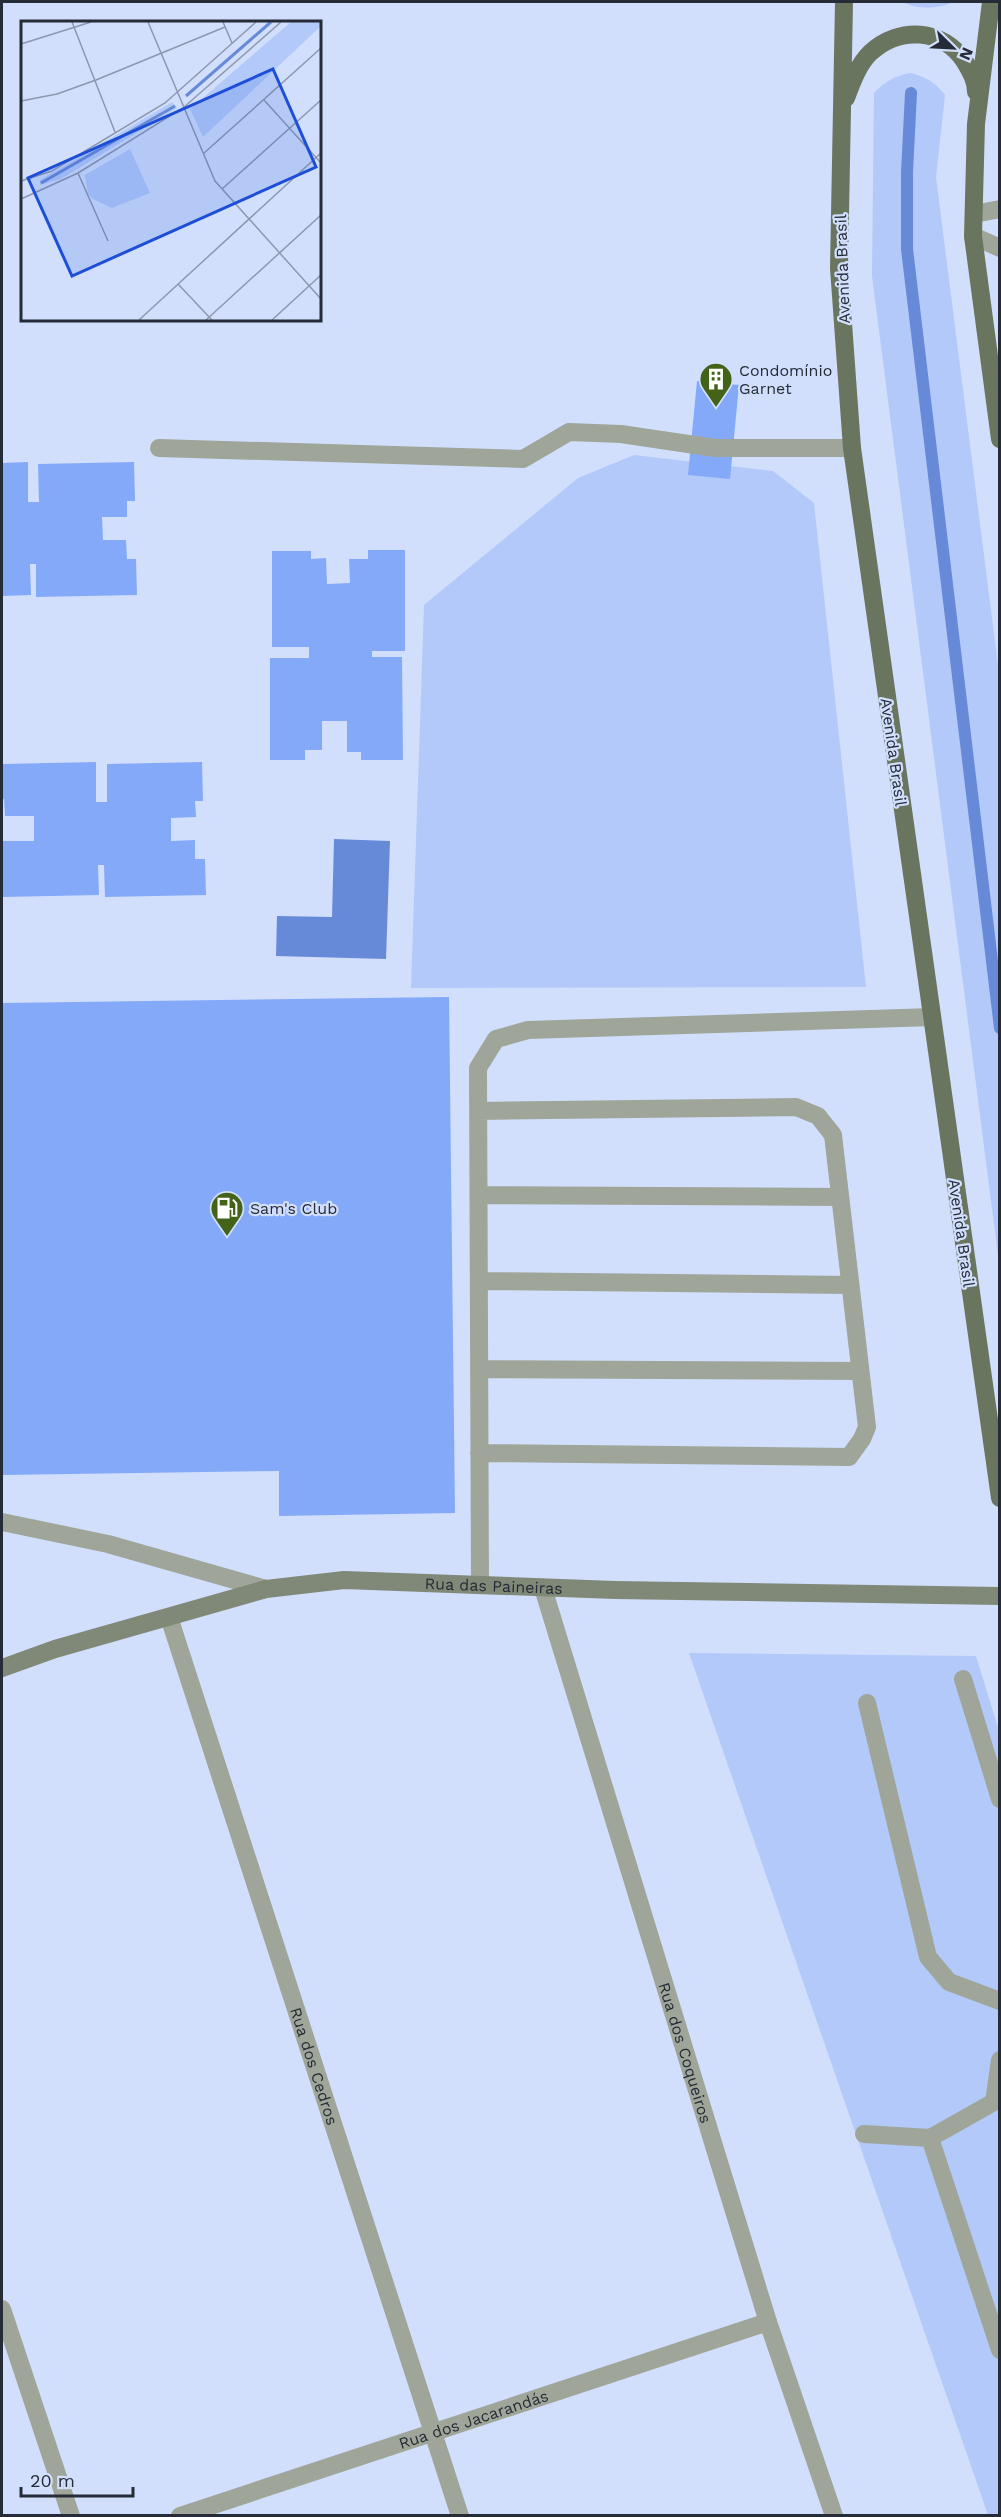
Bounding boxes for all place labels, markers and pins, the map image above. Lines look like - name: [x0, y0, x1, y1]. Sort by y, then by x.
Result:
- building icon: Condomínio Garnet: [698, 361, 734, 408]
- place label: Condomínio Garnet: [739, 361, 832, 398]
- fuel station icon: Sam's Club: [209, 1190, 245, 1237]
- place label: Sam's Club: [250, 1199, 337, 1218]

